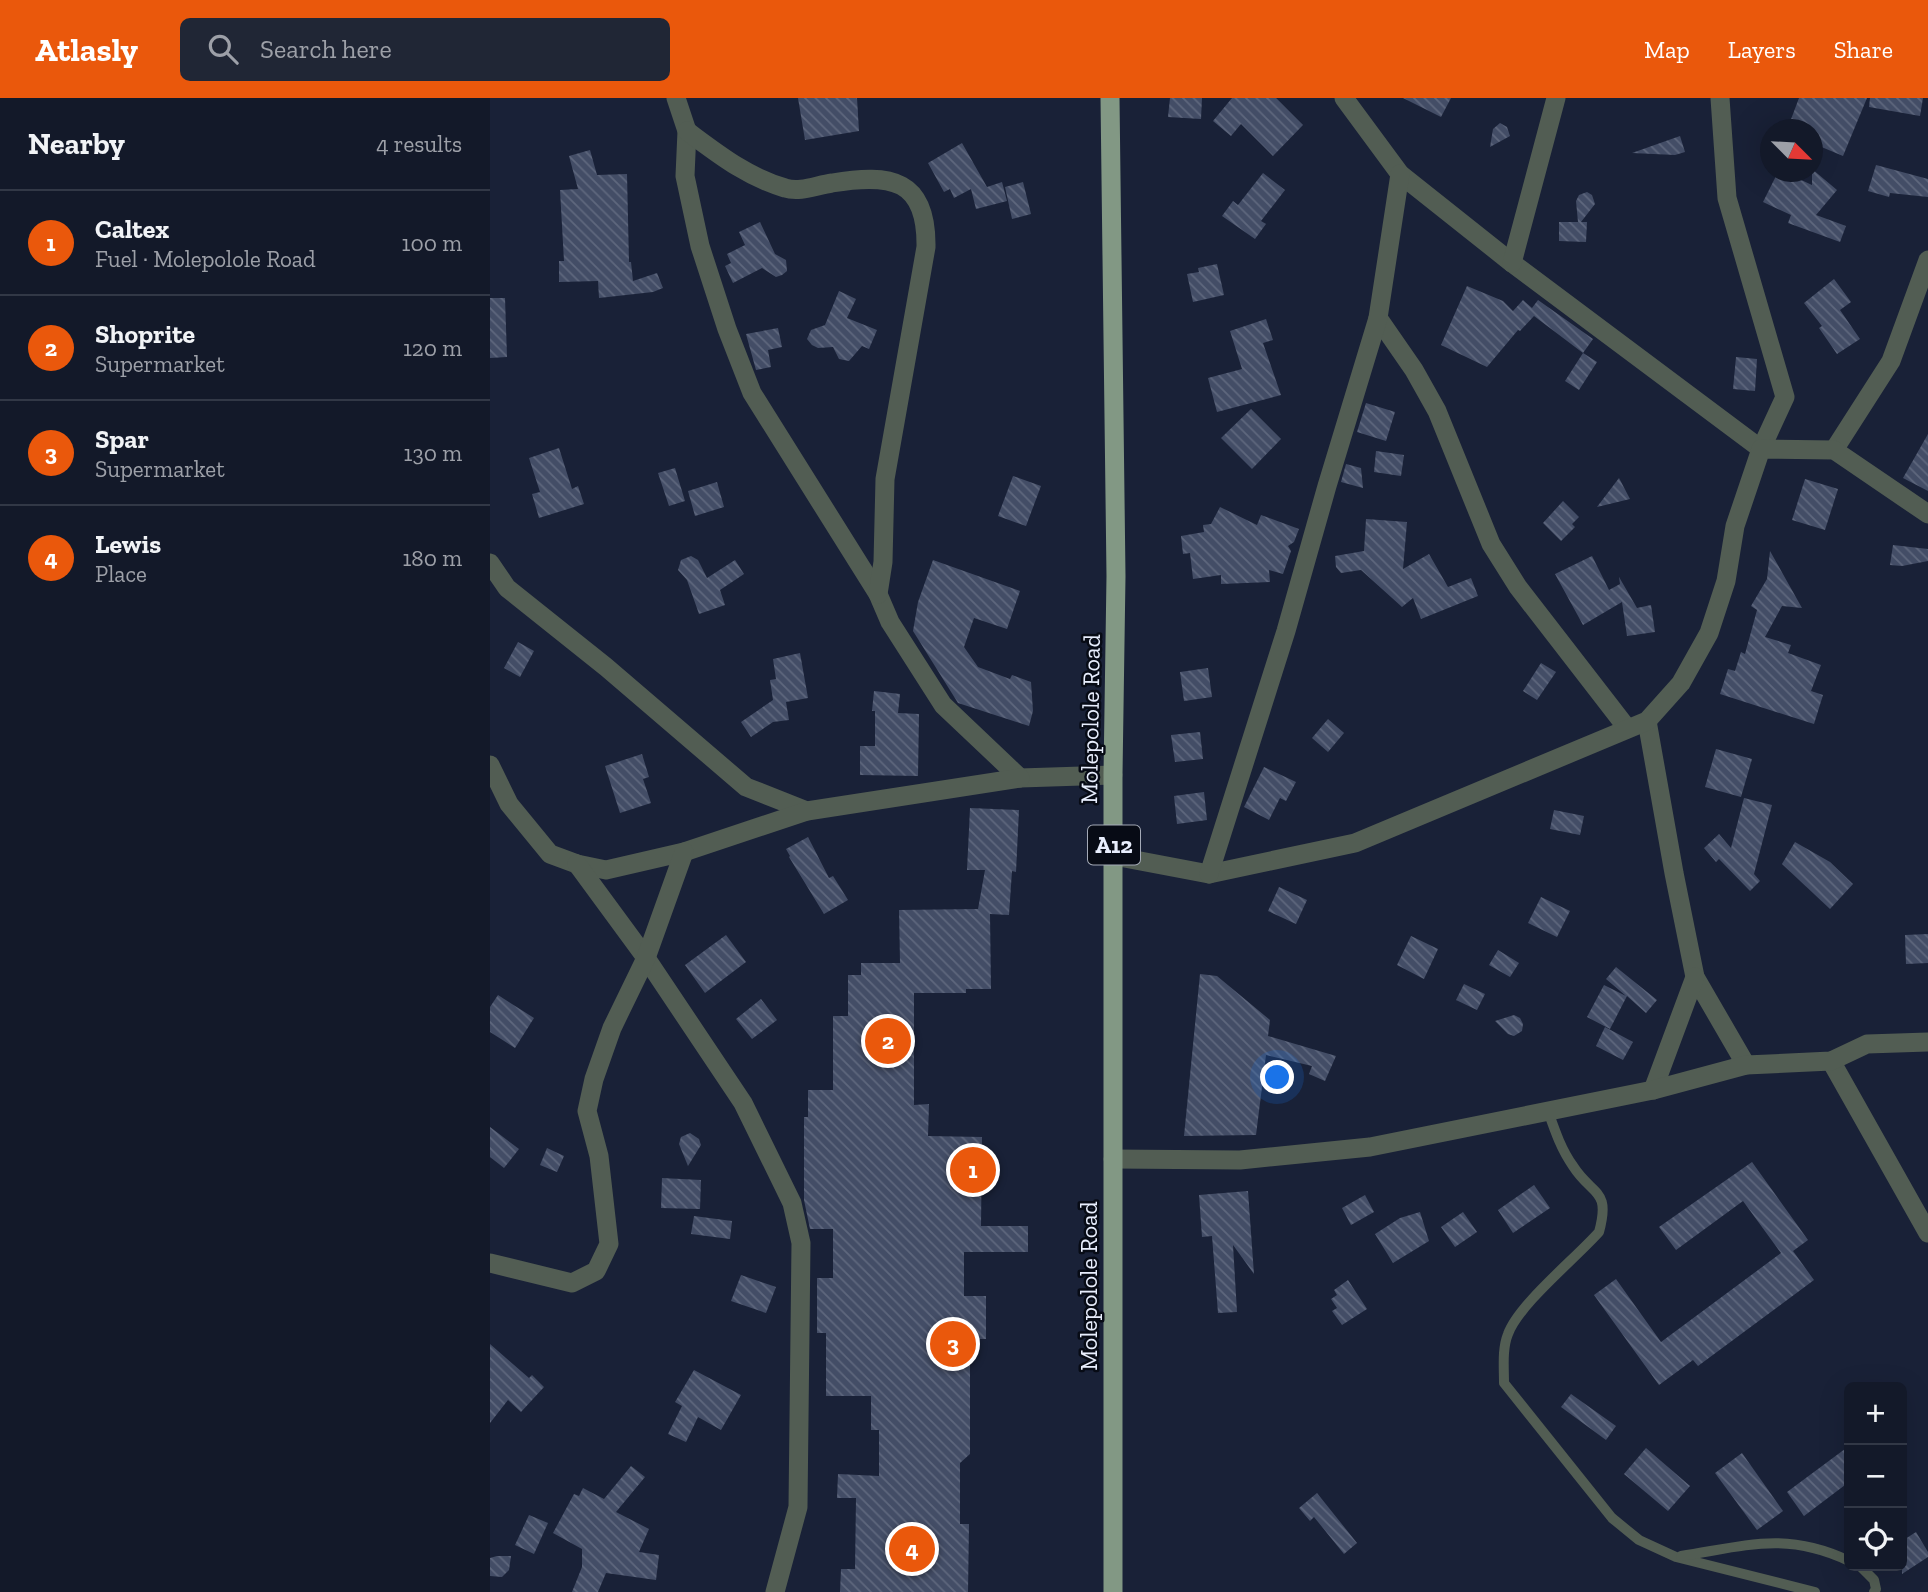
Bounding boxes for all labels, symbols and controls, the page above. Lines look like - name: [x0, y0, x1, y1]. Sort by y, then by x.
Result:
- search box: [180, 18, 670, 81]
- text: Atlasly: [35, 30, 138, 69]
- icon: search: [204, 30, 242, 68]
- text: Search here: [260, 33, 392, 65]
- text: Map: [1644, 35, 1690, 64]
- text: Layers: [1728, 35, 1796, 64]
- text: Share: [1834, 35, 1893, 64]
- north arrow: [1760, 119, 1823, 182]
- text: Nearby: [28, 126, 125, 162]
- text: 4 results: [376, 130, 462, 158]
- text: Caltex: [95, 213, 169, 245]
- text: 1: [46, 229, 56, 257]
- text: 100 m: [402, 229, 462, 257]
- text: Fuel · Molepolole Road: [95, 245, 316, 273]
- text: Shoprite: [95, 318, 195, 350]
- text: 2: [45, 334, 57, 362]
- text: 120 m: [403, 334, 462, 362]
- text: Supermarket: [95, 350, 225, 378]
- text: Spar: [95, 423, 149, 455]
- text: 3: [45, 439, 57, 467]
- text: 130 m: [404, 439, 462, 467]
- text: Supermarket: [95, 455, 225, 483]
- text: Lewis: [95, 528, 161, 560]
- text: 4: [44, 544, 58, 572]
- text: 180 m: [402, 544, 462, 572]
- text: Place: [95, 560, 147, 588]
- street label: Molepolole Road: [1074, 634, 1106, 804]
- road number: A12: [1088, 825, 1140, 864]
- pin: 2: [865, 1015, 911, 1067]
- your location: [1260, 1060, 1294, 1094]
- pin: 1: [950, 1144, 996, 1196]
- street label: Molepolole Road: [1074, 1201, 1103, 1371]
- pin: 3: [930, 1318, 976, 1370]
- map controls: [1844, 1382, 1907, 1571]
- button: +: [1844, 1382, 1907, 1445]
- button: −: [1844, 1445, 1907, 1508]
- button: locate: [1844, 1508, 1907, 1571]
- pin: 4: [889, 1523, 935, 1575]

